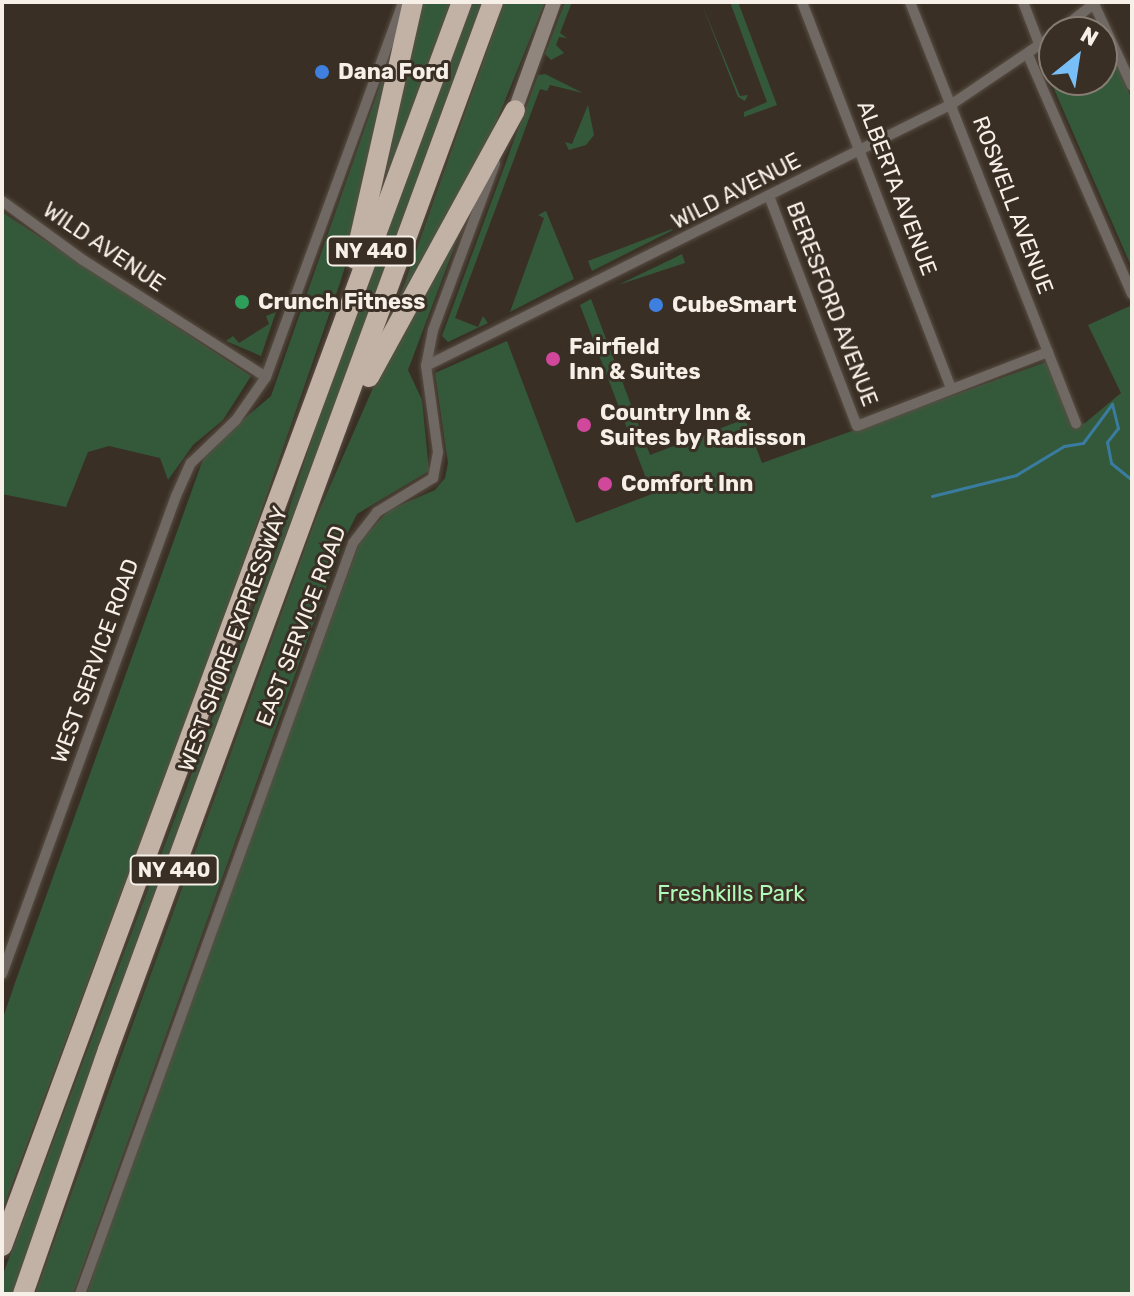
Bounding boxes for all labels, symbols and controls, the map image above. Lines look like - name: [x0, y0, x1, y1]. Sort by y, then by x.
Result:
- north arrow: [1038, 16, 1118, 96]
- text: N: [1076, 21, 1103, 52]
- place label: Dana Ford: [338, 59, 449, 85]
- marker: Dana Ford: [313, 63, 331, 81]
- street label: ALBERTA AVENUE: [851, 96, 943, 280]
- street label: ROSWELL AVENUE: [967, 112, 1059, 298]
- street label: WILD AVENUE: [667, 147, 805, 235]
- street label: WILD AVENUE: [38, 196, 170, 298]
- street label: BERESFORD AVENUE: [781, 198, 883, 410]
- road number: NY 440: [325, 235, 417, 267]
- place label: Crunch Fitness: [258, 289, 425, 315]
- place label: CubeSmart: [672, 292, 796, 318]
- marker: Crunch Fitness: [233, 293, 251, 311]
- marker: CubeSmart: [647, 296, 665, 314]
- place label: Fairfield Inn & Suites: [569, 333, 701, 384]
- marker: Fairfield Inn & Suites: [544, 350, 562, 368]
- place label: Country Inn & Suites by Radisson: [600, 399, 807, 450]
- marker: Country Inn & Suites by Radisson: [575, 416, 593, 434]
- place label: Comfort Inn: [621, 471, 753, 497]
- marker: Comfort Inn: [596, 475, 614, 493]
- street label: WEST SHORE EXPRESSWAY: [173, 503, 293, 775]
- street label: EAST SERVICE ROAD: [250, 522, 352, 730]
- street label: WEST SERVICE ROAD: [46, 555, 144, 767]
- road number: NY 440: [128, 854, 220, 886]
- park label: Freshkills Park: [657, 881, 805, 907]

